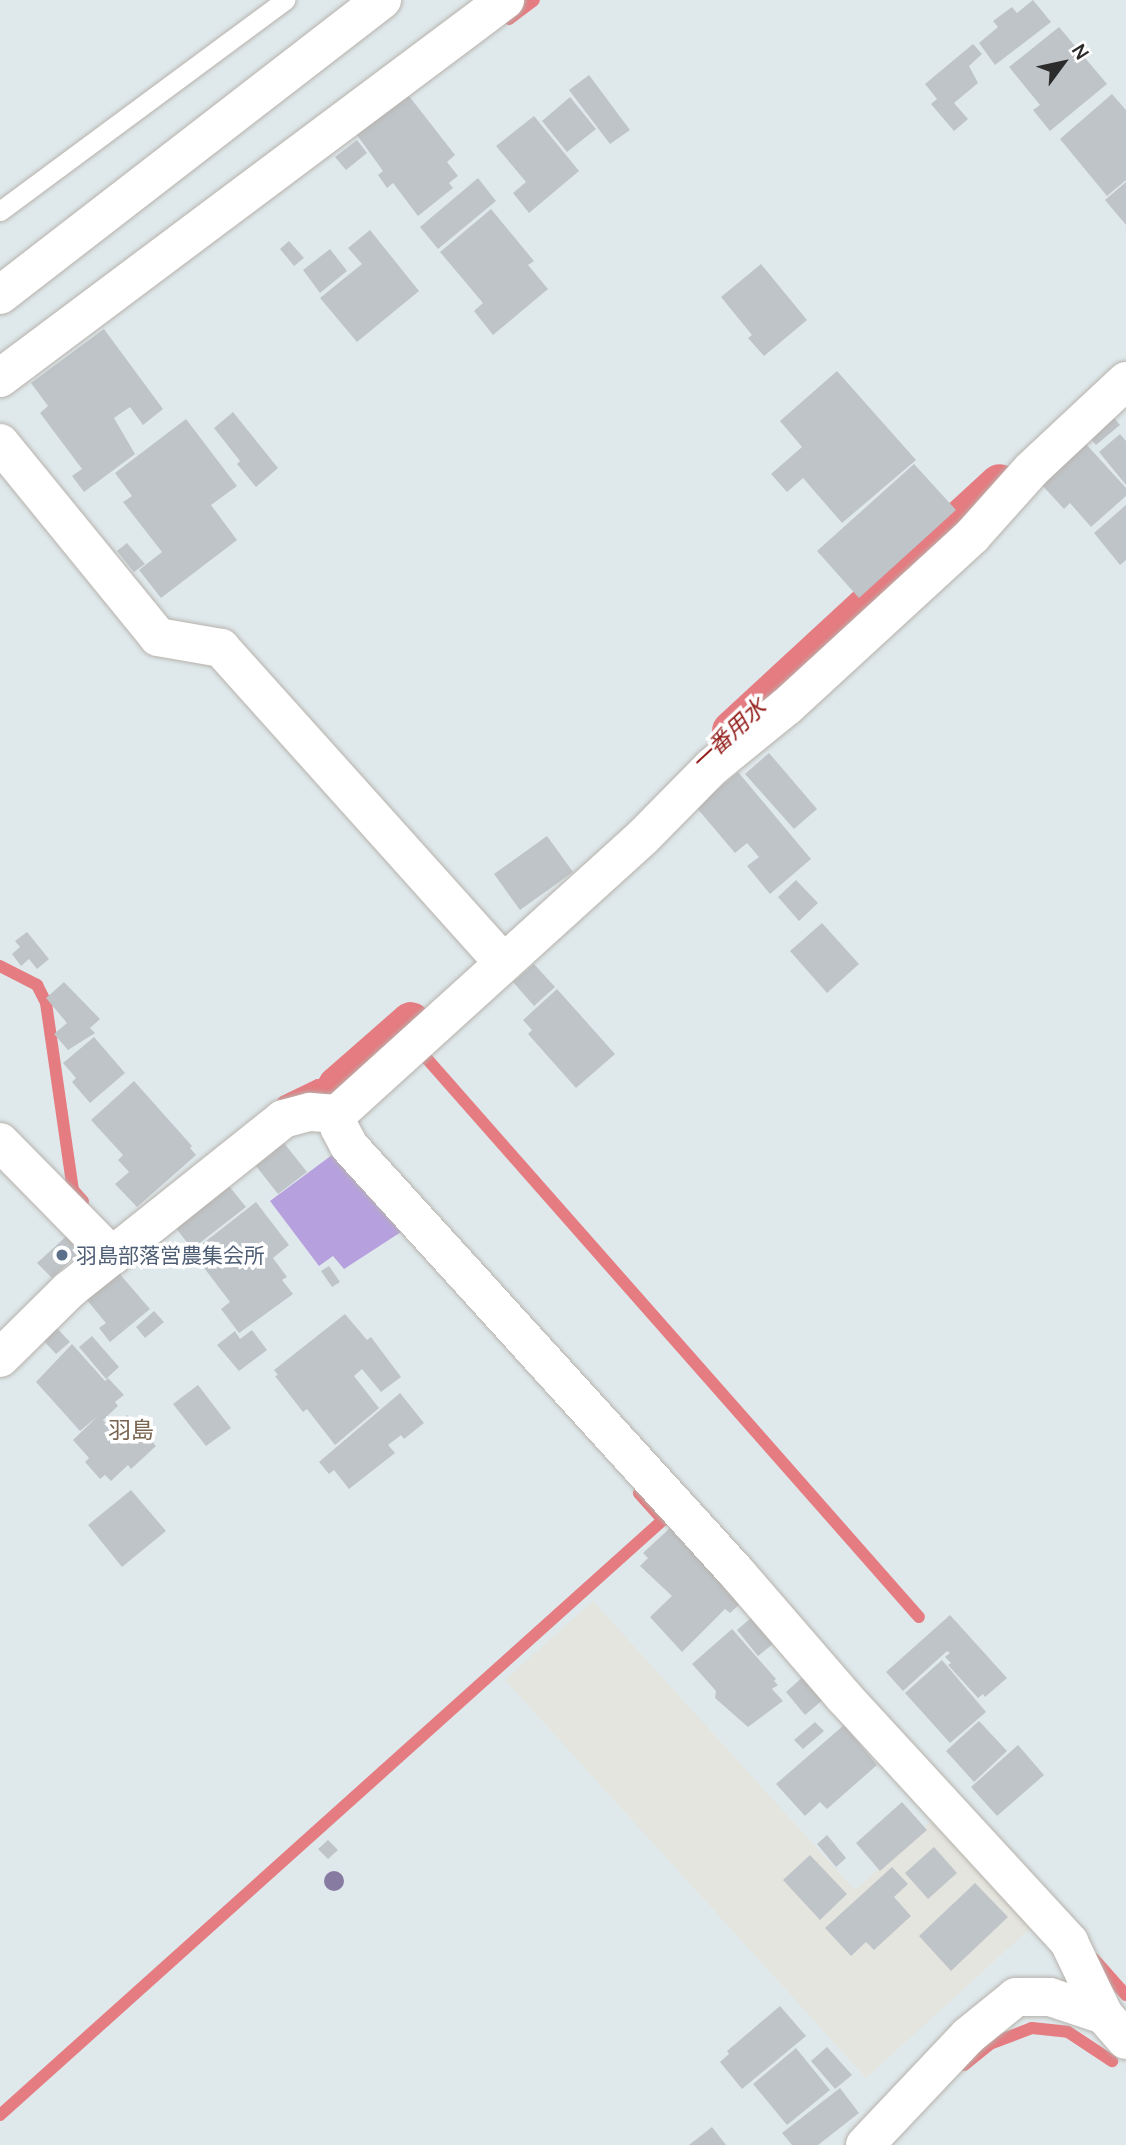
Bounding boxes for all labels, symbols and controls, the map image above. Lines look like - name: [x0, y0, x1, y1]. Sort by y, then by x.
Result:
- north arrow: [1028, 28, 1098, 98]
- text: N: [1066, 39, 1095, 64]
- water label: 一番用水: [685, 693, 771, 775]
- place label: 羽島部落営農集会所: [76, 1242, 265, 1268]
- marker: 羽島部落営農集会所: [54, 1247, 70, 1263]
- district label: 羽島: [108, 1415, 154, 1443]

